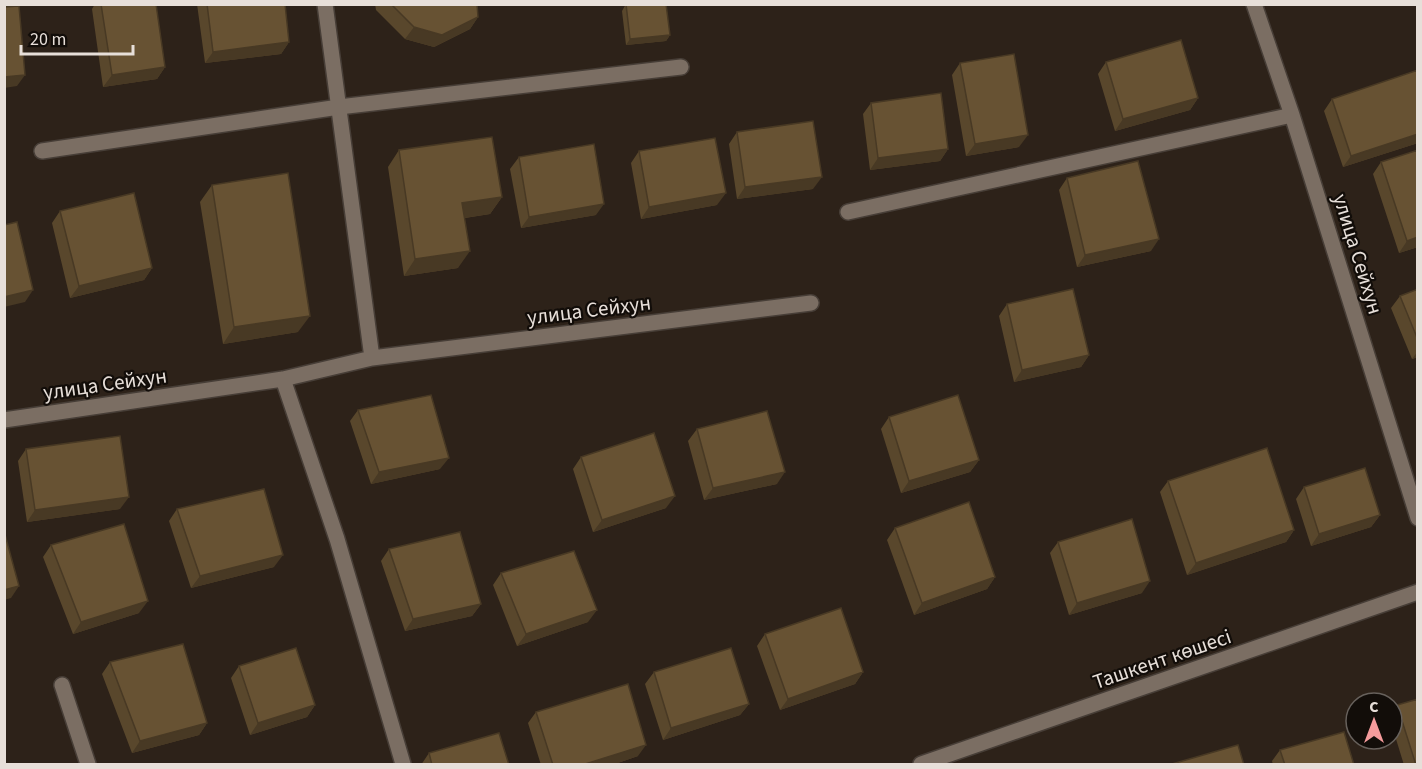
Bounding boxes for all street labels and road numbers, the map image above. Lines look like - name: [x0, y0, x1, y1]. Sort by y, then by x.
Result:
- street label: улица Сейхун: [1325, 190, 1391, 318]
- street label: улица Сейхун: [525, 288, 653, 332]
- street label: улица Сейхун: [41, 360, 169, 408]
- street label: Ташкент көшесі: [1089, 621, 1235, 697]

